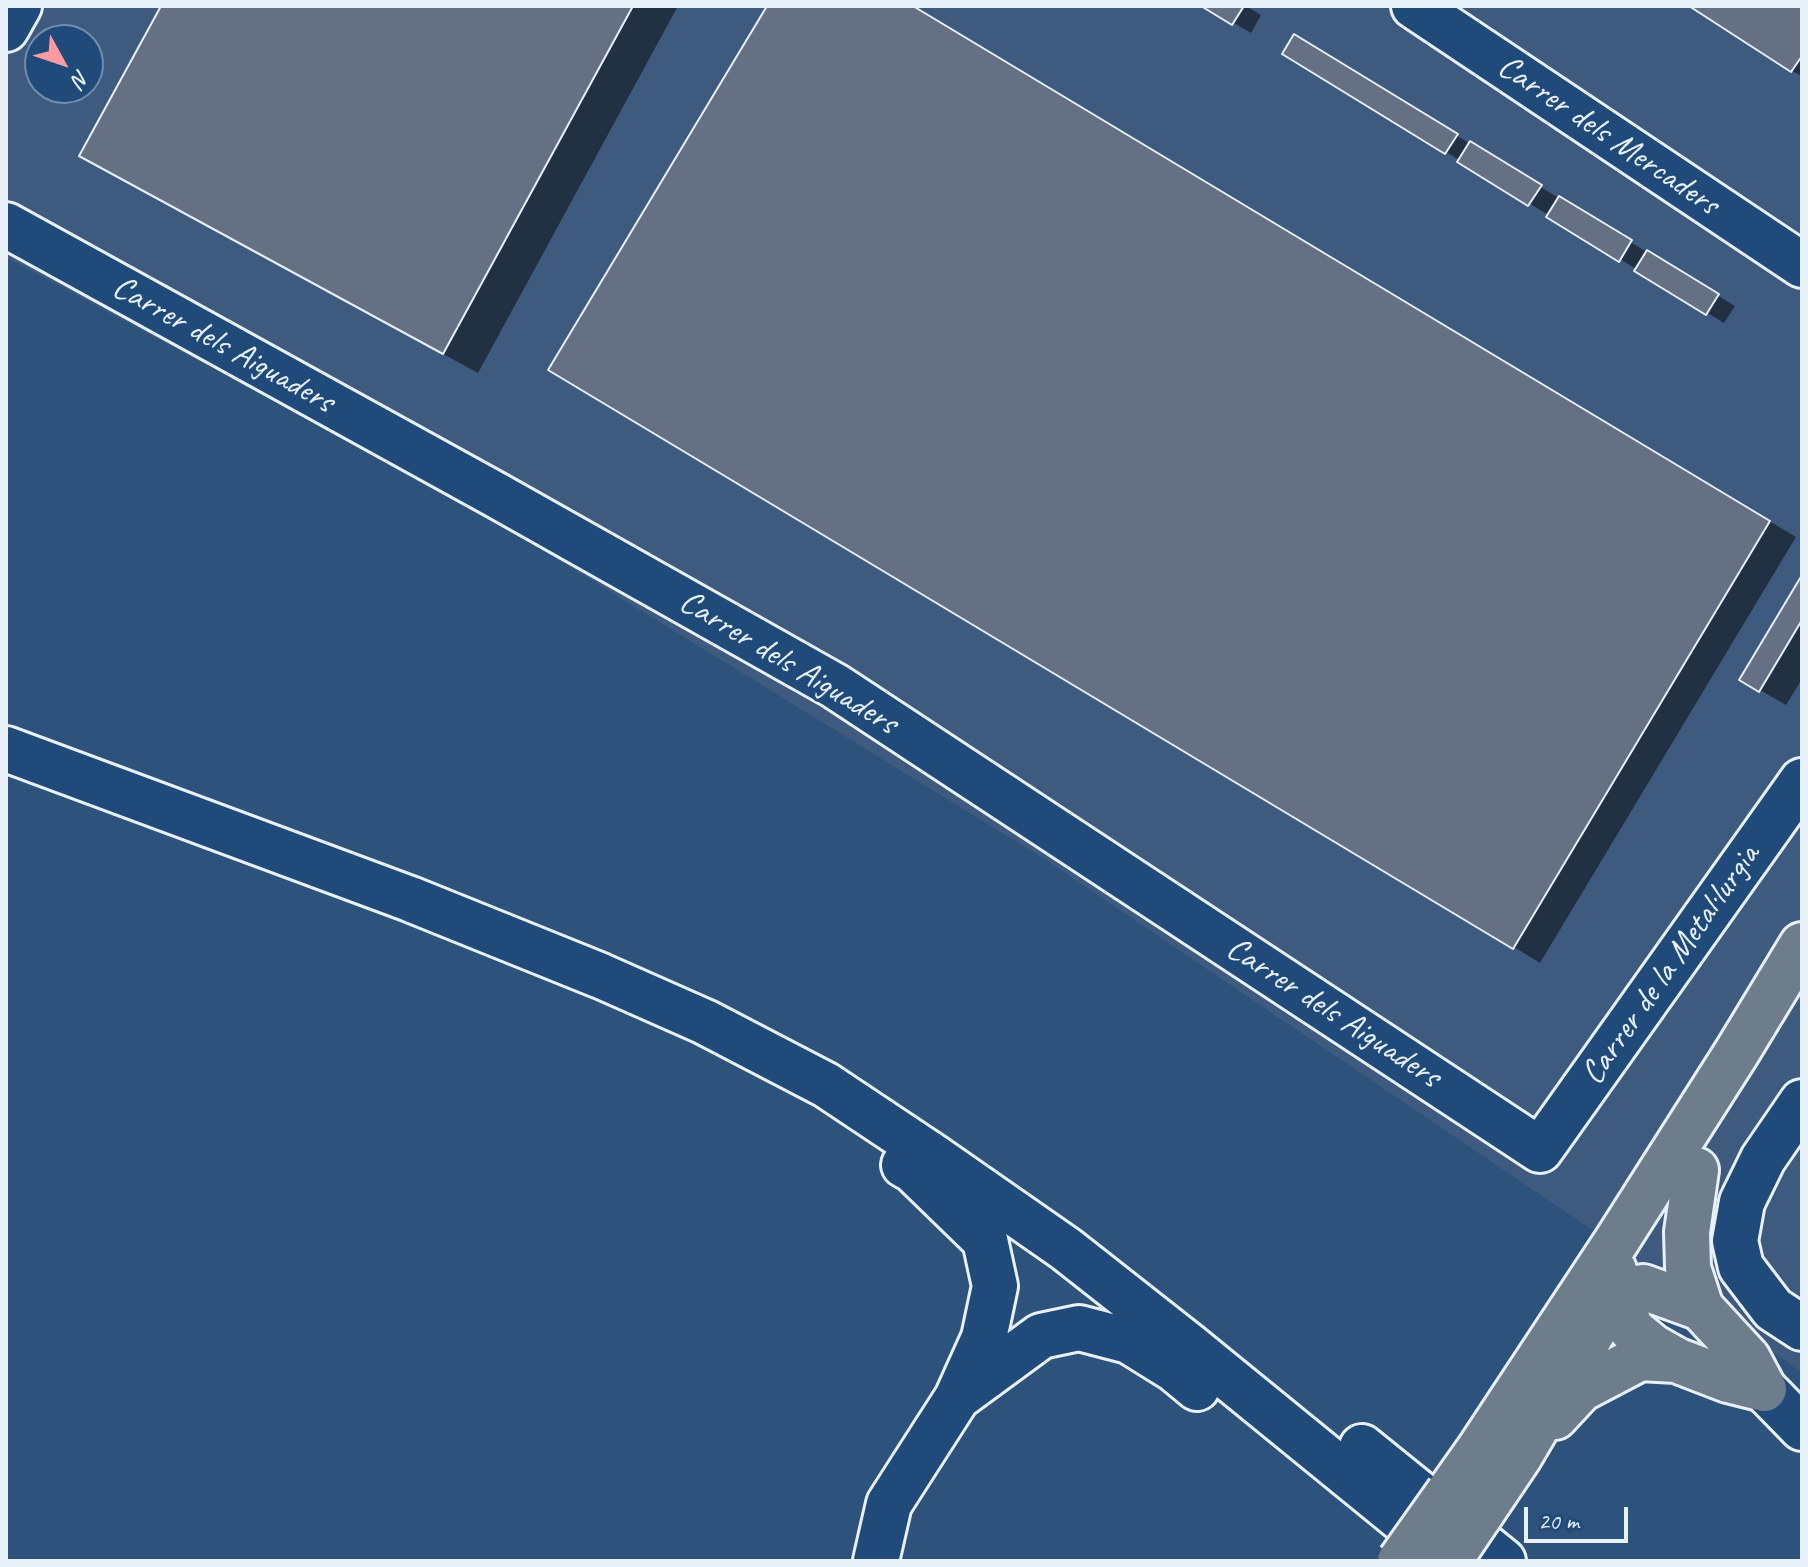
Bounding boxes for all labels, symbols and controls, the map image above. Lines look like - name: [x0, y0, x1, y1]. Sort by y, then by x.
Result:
- north arrow: [24, 24, 104, 104]
- street label: Carrer dels Mercaders: [1489, 47, 1727, 225]
- text: N: [66, 64, 96, 92]
- street label: Carrer dels Aiguaders: [105, 267, 341, 423]
- street label: Carrer dels Aiguaders: [672, 582, 904, 744]
- street label: Carrer de la Metal·lurgia: [1573, 837, 1769, 1093]
- street label: Carrer dels Aiguaders: [1218, 929, 1448, 1097]
- scale bar: [1528, 1491, 1632, 1541]
- text: 20 m: [1538, 1506, 1579, 1536]

